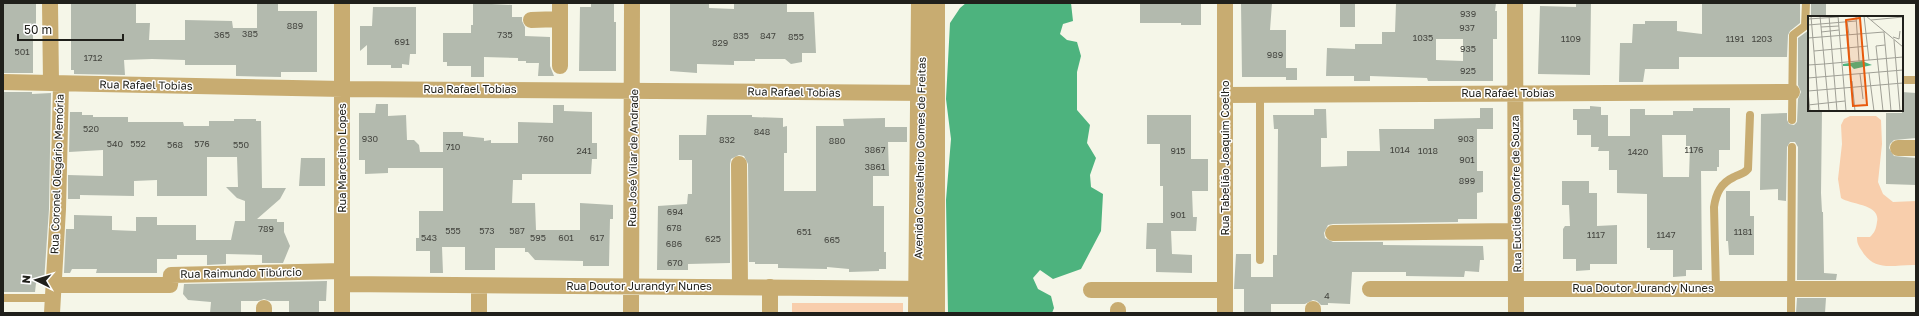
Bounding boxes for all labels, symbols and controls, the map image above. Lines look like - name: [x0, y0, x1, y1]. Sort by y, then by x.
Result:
- house number: 939: [1460, 8, 1476, 19]
- scale bar: [18, 16, 123, 42]
- inset map: [1808, 16, 1903, 111]
- house number: 889: [287, 20, 303, 31]
- text: 50 m: [24, 22, 52, 37]
- house number: 937: [1459, 22, 1475, 33]
- house number: 385: [242, 28, 258, 39]
- house number: 365: [214, 29, 230, 40]
- house number: 735: [497, 29, 513, 40]
- house number: 835: [733, 30, 749, 41]
- house number: 847: [760, 30, 776, 41]
- house number: 855: [788, 31, 804, 42]
- house number: 1035: [1413, 32, 1433, 43]
- house number: 1109: [1561, 33, 1581, 44]
- house number: 1191: [1726, 33, 1745, 44]
- house number: 1203: [1752, 33, 1772, 44]
- house number: 691: [394, 36, 410, 47]
- house number: 829: [712, 37, 728, 48]
- house number: 935: [1460, 43, 1476, 54]
- house number: 501: [14, 46, 30, 57]
- house number: 989: [1267, 49, 1283, 60]
- house number: 1712: [84, 52, 102, 63]
- street label: Avenida Conselheiro Gomes de Freitas: [911, 57, 928, 259]
- house number: 925: [1460, 65, 1476, 76]
- street label: Rua Rafael Tobias: [99, 77, 193, 92]
- street label: Rua Tabelião Joaquim Coelho: [1218, 80, 1231, 236]
- street label: Rua Rafael Tobias: [423, 82, 517, 95]
- street label: Rua Rafael Tobias: [747, 84, 841, 99]
- street label: Rua Rafael Tobias: [1461, 86, 1555, 99]
- street label: Rua José Vilar de Andrade: [625, 89, 640, 227]
- street label: Rua Coronel Olegário Memória: [47, 94, 66, 254]
- street label: Rua Marcelino Lopes: [335, 103, 348, 213]
- street label: Rua Euclides Onofre de Souza: [1508, 115, 1523, 273]
- house number: 520: [83, 123, 99, 134]
- house number: 848: [754, 126, 770, 137]
- house number: 930: [362, 133, 379, 144]
- house number: 760: [538, 133, 554, 144]
- house number: 903: [1458, 133, 1474, 144]
- house number: 832: [719, 134, 735, 145]
- house number: 880: [829, 135, 846, 146]
- house number: 540: [107, 138, 124, 149]
- house number: 552: [130, 138, 146, 149]
- house number: 576: [194, 138, 210, 149]
- house number: 568: [167, 139, 183, 150]
- house number: 550: [233, 139, 249, 150]
- house number: 710: [446, 141, 461, 152]
- house number: 3867: [865, 144, 886, 155]
- house number: 1014: [1390, 144, 1410, 155]
- house number: 1176: [1685, 144, 1703, 155]
- house number: 241: [576, 145, 592, 156]
- house number: 915: [1170, 145, 1186, 156]
- house number: 1018: [1418, 145, 1438, 156]
- house number: 1420: [1628, 146, 1649, 157]
- house number: 901: [1459, 154, 1475, 165]
- house number: 3861: [865, 161, 886, 172]
- house number: 899: [1459, 175, 1475, 186]
- house number: 694: [667, 206, 684, 217]
- house number: 901: [1170, 209, 1186, 220]
- house number: 678: [666, 222, 682, 233]
- house number: 789: [258, 223, 274, 234]
- house number: 555: [445, 225, 461, 236]
- house number: 573: [479, 225, 495, 236]
- house number: 587: [509, 225, 525, 236]
- house number: 651: [796, 226, 812, 237]
- house number: 1181: [1734, 226, 1753, 237]
- house number: 1117: [1587, 229, 1605, 240]
- house number: 1147: [1657, 229, 1676, 240]
- house number: 543: [421, 232, 437, 243]
- house number: 595: [530, 232, 546, 243]
- house number: 601: [558, 232, 574, 243]
- house number: 617: [590, 232, 605, 243]
- house number: 625: [705, 233, 721, 244]
- house number: 665: [824, 234, 840, 245]
- house number: 686: [666, 238, 682, 249]
- house number: 670: [667, 257, 683, 268]
- north arrow: [16, 260, 56, 300]
- street label: Rua Raimundo Tibúrcio: [180, 265, 302, 280]
- text: N: [19, 274, 32, 284]
- street label: Rua Doutor Jurandyr Nunes: [566, 279, 712, 292]
- street label: Rua Doutor Jurandy Nunes: [1572, 281, 1714, 294]
- house number: 4: [1324, 290, 1330, 301]

